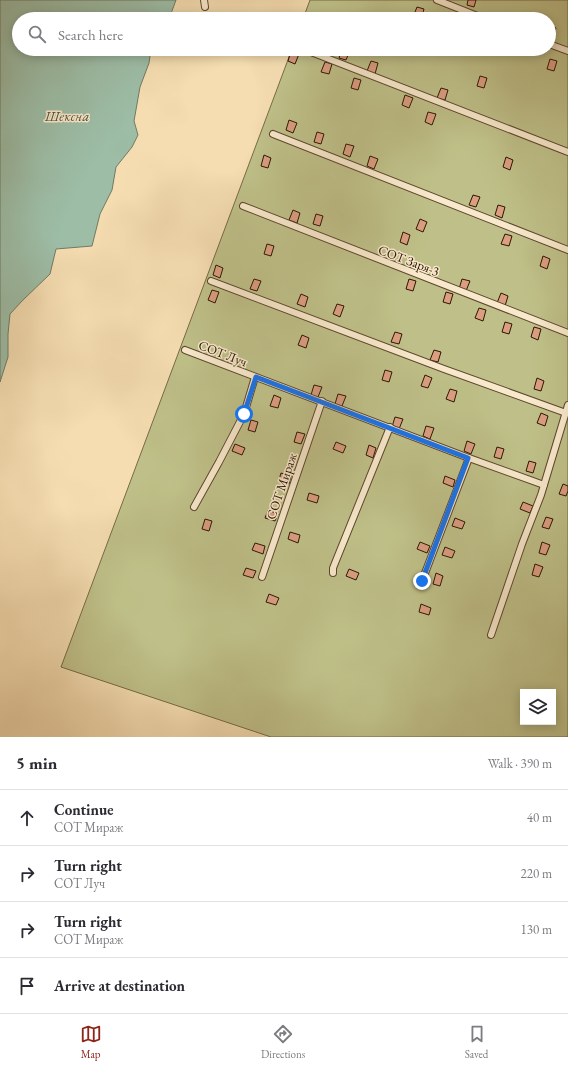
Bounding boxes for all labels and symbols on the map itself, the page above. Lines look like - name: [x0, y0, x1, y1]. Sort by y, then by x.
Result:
- water label: Шексна: [44, 107, 89, 125]
- street label: СОТ Заря-3: [376, 241, 442, 280]
- street label: СОТ Луч: [196, 336, 250, 371]
- route start: [235, 405, 253, 423]
- street label: СОТ Мираж: [262, 451, 301, 522]
- route end: [413, 572, 431, 590]

